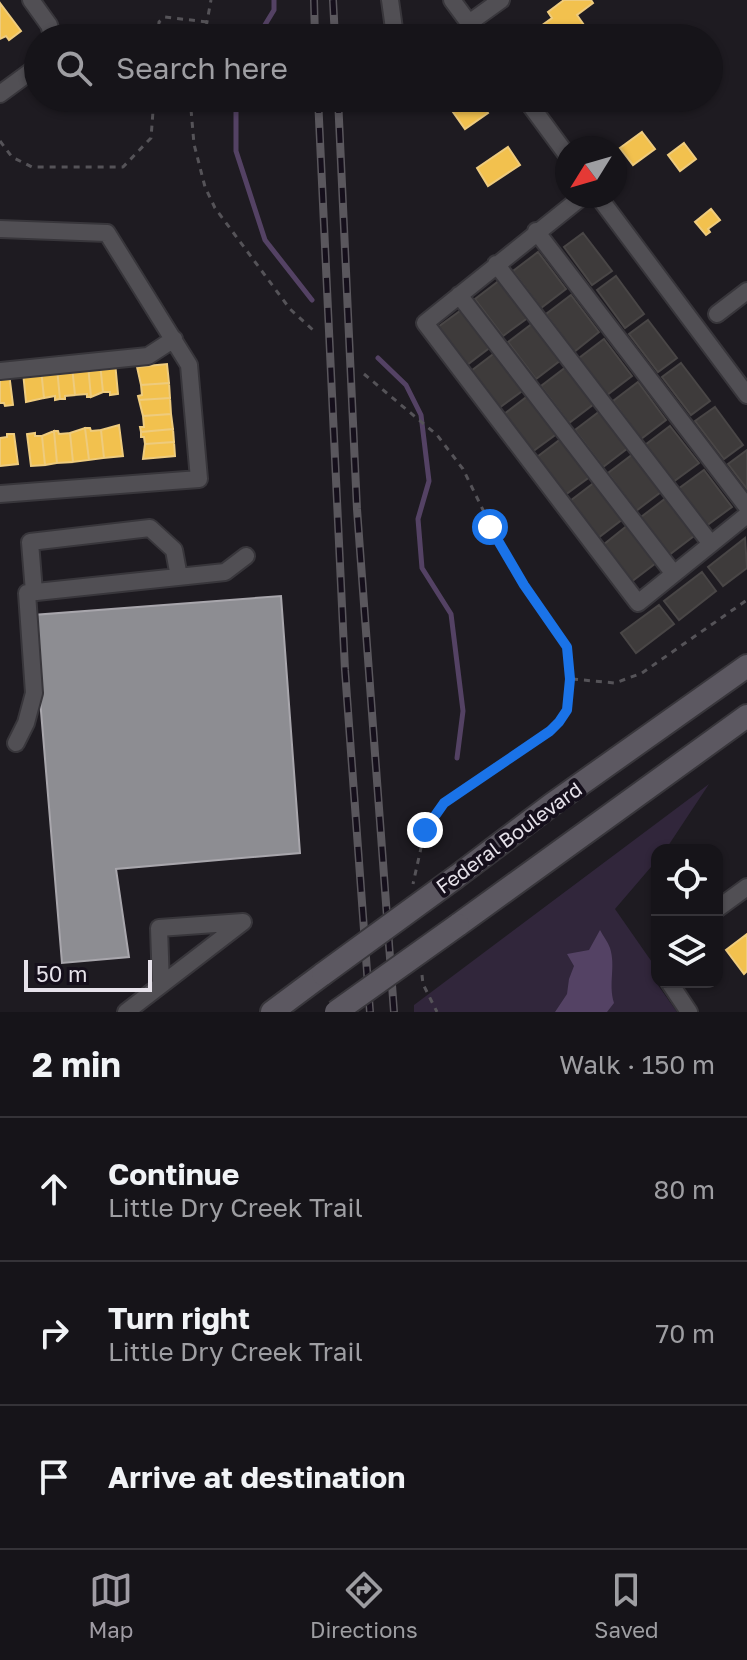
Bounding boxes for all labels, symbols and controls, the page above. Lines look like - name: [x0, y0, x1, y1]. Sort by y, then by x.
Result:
- search box: [24, 24, 723, 112]
- icon: search: [52, 46, 96, 90]
- text: Search here: [116, 50, 288, 86]
- north arrow: [555, 136, 627, 208]
- route start: [472, 509, 508, 545]
- street label: Federal Boulevard: [431, 776, 586, 898]
- route end: [407, 812, 443, 848]
- map controls: [651, 844, 723, 988]
- button: locate: [651, 844, 723, 916]
- button: layers: [651, 916, 723, 988]
- scale bar: [24, 956, 152, 992]
- text: 50 m: [36, 960, 87, 987]
- text: 2 min: [32, 1044, 121, 1084]
- text: Walk · 150 m: [559, 1049, 715, 1080]
- text: Continue: [108, 1156, 239, 1192]
- icon: ahead: [32, 1167, 76, 1211]
- text: 80 m: [654, 1174, 715, 1205]
- text: Little Dry Creek Trail: [108, 1192, 363, 1223]
- text: Turn right: [108, 1300, 250, 1336]
- icon: right: [32, 1311, 76, 1355]
- text: 70 m: [656, 1318, 715, 1349]
- text: Little Dry Creek Trail: [108, 1336, 363, 1367]
- icon: arrive: [32, 1455, 76, 1499]
- text: Arrive at destination: [108, 1459, 405, 1495]
- tab: Map: [88, 1568, 133, 1643]
- tab: Directions: [310, 1568, 418, 1643]
- tab: Saved: [594, 1568, 659, 1643]

